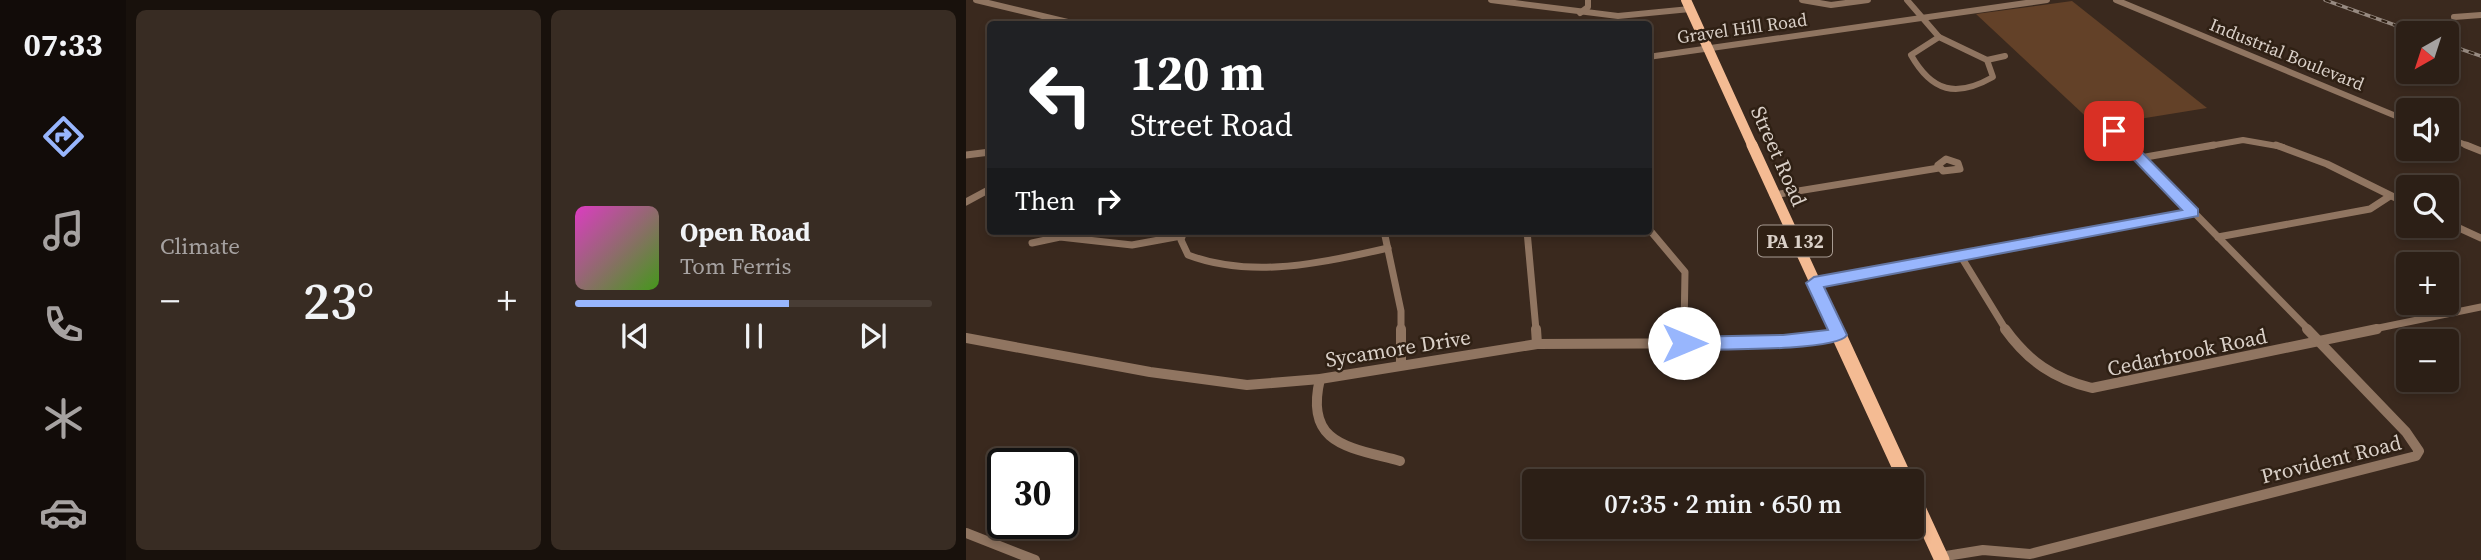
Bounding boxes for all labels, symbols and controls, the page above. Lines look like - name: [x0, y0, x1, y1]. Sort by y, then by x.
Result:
- street label: Gravel Hill Road: [1675, 7, 1809, 49]
- street label: Industrial Boulevard: [2206, 12, 2368, 96]
- north arrow: [2396, 21, 2459, 84]
- map controls: [2396, 21, 2459, 392]
- text: 07:33: [24, 23, 102, 67]
- text: 120 m: [1130, 39, 1265, 106]
- icon: left: [1015, 49, 1106, 140]
- button: sound: [2396, 98, 2459, 161]
- street label: Street Road: [1744, 101, 1814, 211]
- pin: [2084, 101, 2144, 161]
- text: Street Road: [1130, 103, 1293, 147]
- icon: directions: [39, 112, 88, 161]
- icon: arrive: [2095, 112, 2133, 150]
- button: search: [2396, 175, 2459, 238]
- icon: right: [1089, 182, 1127, 220]
- text: Then: [1015, 183, 1075, 219]
- icon: music: [39, 206, 88, 255]
- text: Open Road: [680, 214, 811, 250]
- road number: PA 132: [1758, 226, 1832, 256]
- text: Climate: [160, 230, 240, 262]
- text: Tom Ferris: [680, 250, 791, 282]
- button: +: [2396, 252, 2459, 315]
- text: 23°: [303, 265, 374, 336]
- text: −: [160, 275, 180, 327]
- text: +: [497, 275, 517, 327]
- icon: phone: [39, 300, 88, 349]
- position arrow: [1647, 306, 1721, 380]
- icon: previous: [616, 317, 654, 355]
- icon: pause: [735, 317, 773, 355]
- icon: next: [854, 317, 892, 355]
- street label: Cedarbrook Road: [2105, 321, 2270, 383]
- street label: Sycamore Drive: [1323, 322, 1473, 374]
- button: −: [2396, 329, 2459, 392]
- icon: climate: [39, 394, 88, 443]
- street label: Provident Road: [2258, 428, 2404, 490]
- speed limit sign: 30: [987, 448, 1078, 539]
- text: 07:35 · 2 min · 650 m: [1604, 486, 1842, 522]
- icon: car: [39, 488, 88, 537]

